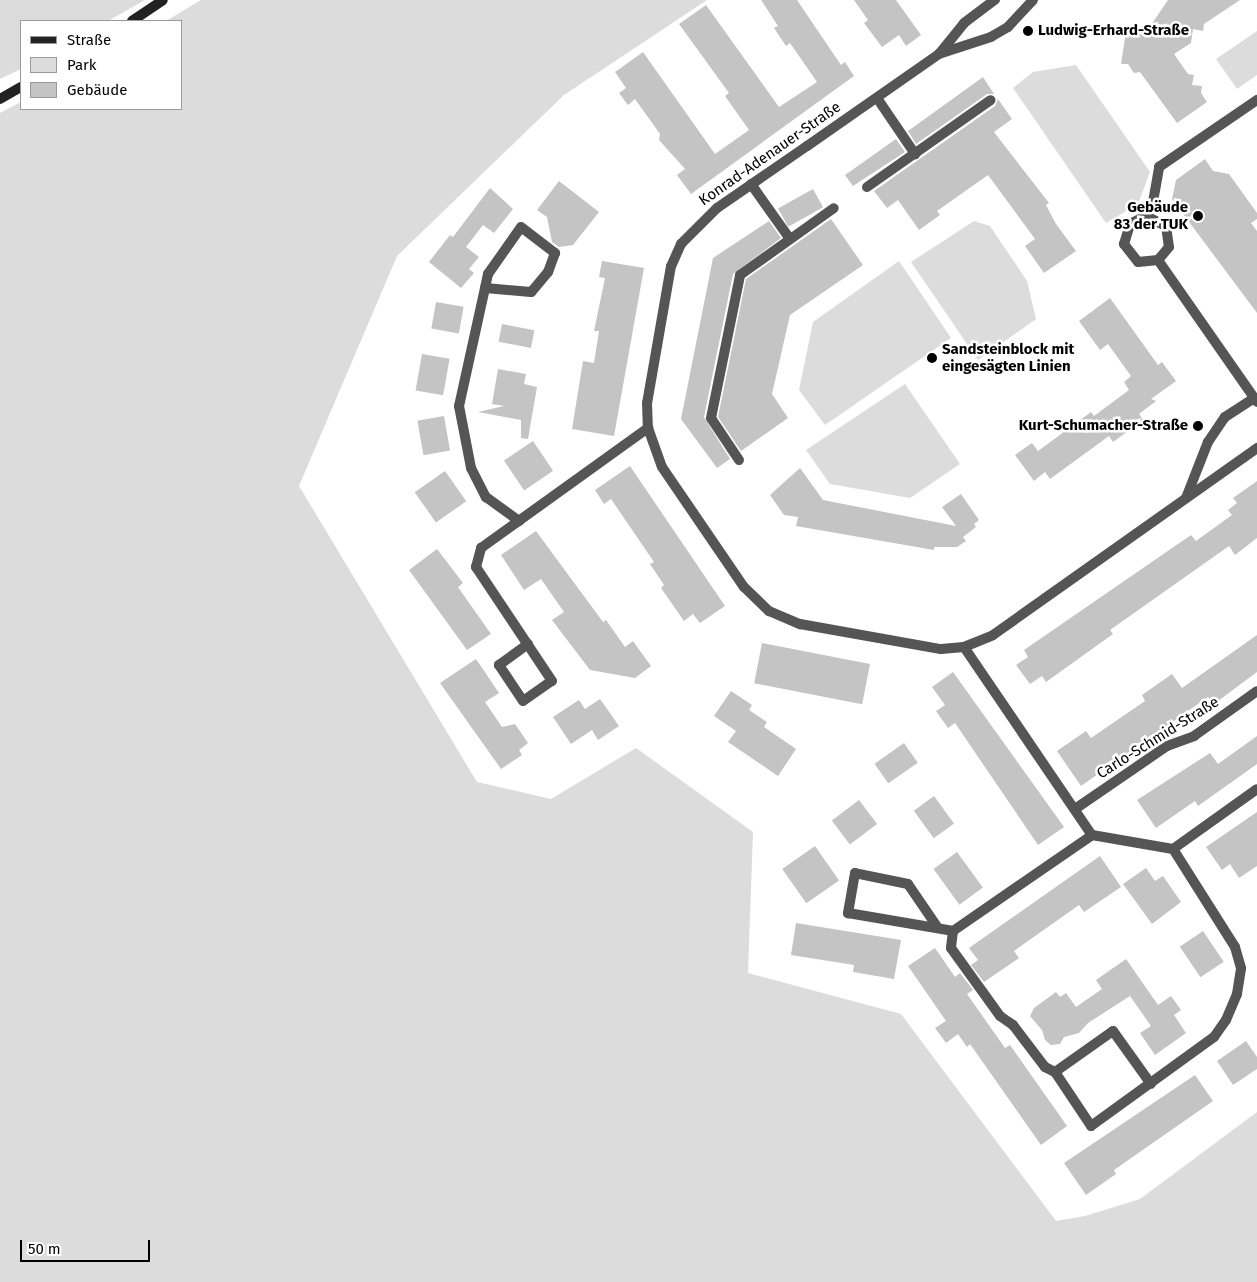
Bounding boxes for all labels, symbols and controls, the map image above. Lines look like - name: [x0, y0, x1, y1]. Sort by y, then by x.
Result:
- legend: [20, 20, 182, 110]
- place label: Ludwig-Erhard-Straße: [1038, 22, 1189, 40]
- marker: Ludwig-Erhard-Straße: [1022, 25, 1034, 37]
- text: Straße: [67, 31, 111, 49]
- text: Park: [67, 56, 97, 74]
- text: Gebäude: [67, 81, 127, 99]
- street label: Konrad-Adenauer-Straße: [696, 98, 844, 210]
- place label: Gebäude 83 der TUK: [1114, 198, 1188, 233]
- marker: Gebäude 83 der TUK: [1192, 210, 1204, 222]
- place label: Sandsteinblock mit eingesägten Linien: [942, 340, 1074, 375]
- marker: Sandsteinblock mit eingesägten Linien: [926, 352, 938, 364]
- place label: Kurt-Schumacher-Straße: [1019, 417, 1188, 435]
- marker: Kurt-Schumacher-Straße: [1192, 420, 1204, 432]
- street label: Carlo-Schmid-Straße: [1094, 693, 1222, 783]
- scale bar: [22, 1230, 152, 1262]
- text: 50 m: [28, 1240, 61, 1258]

